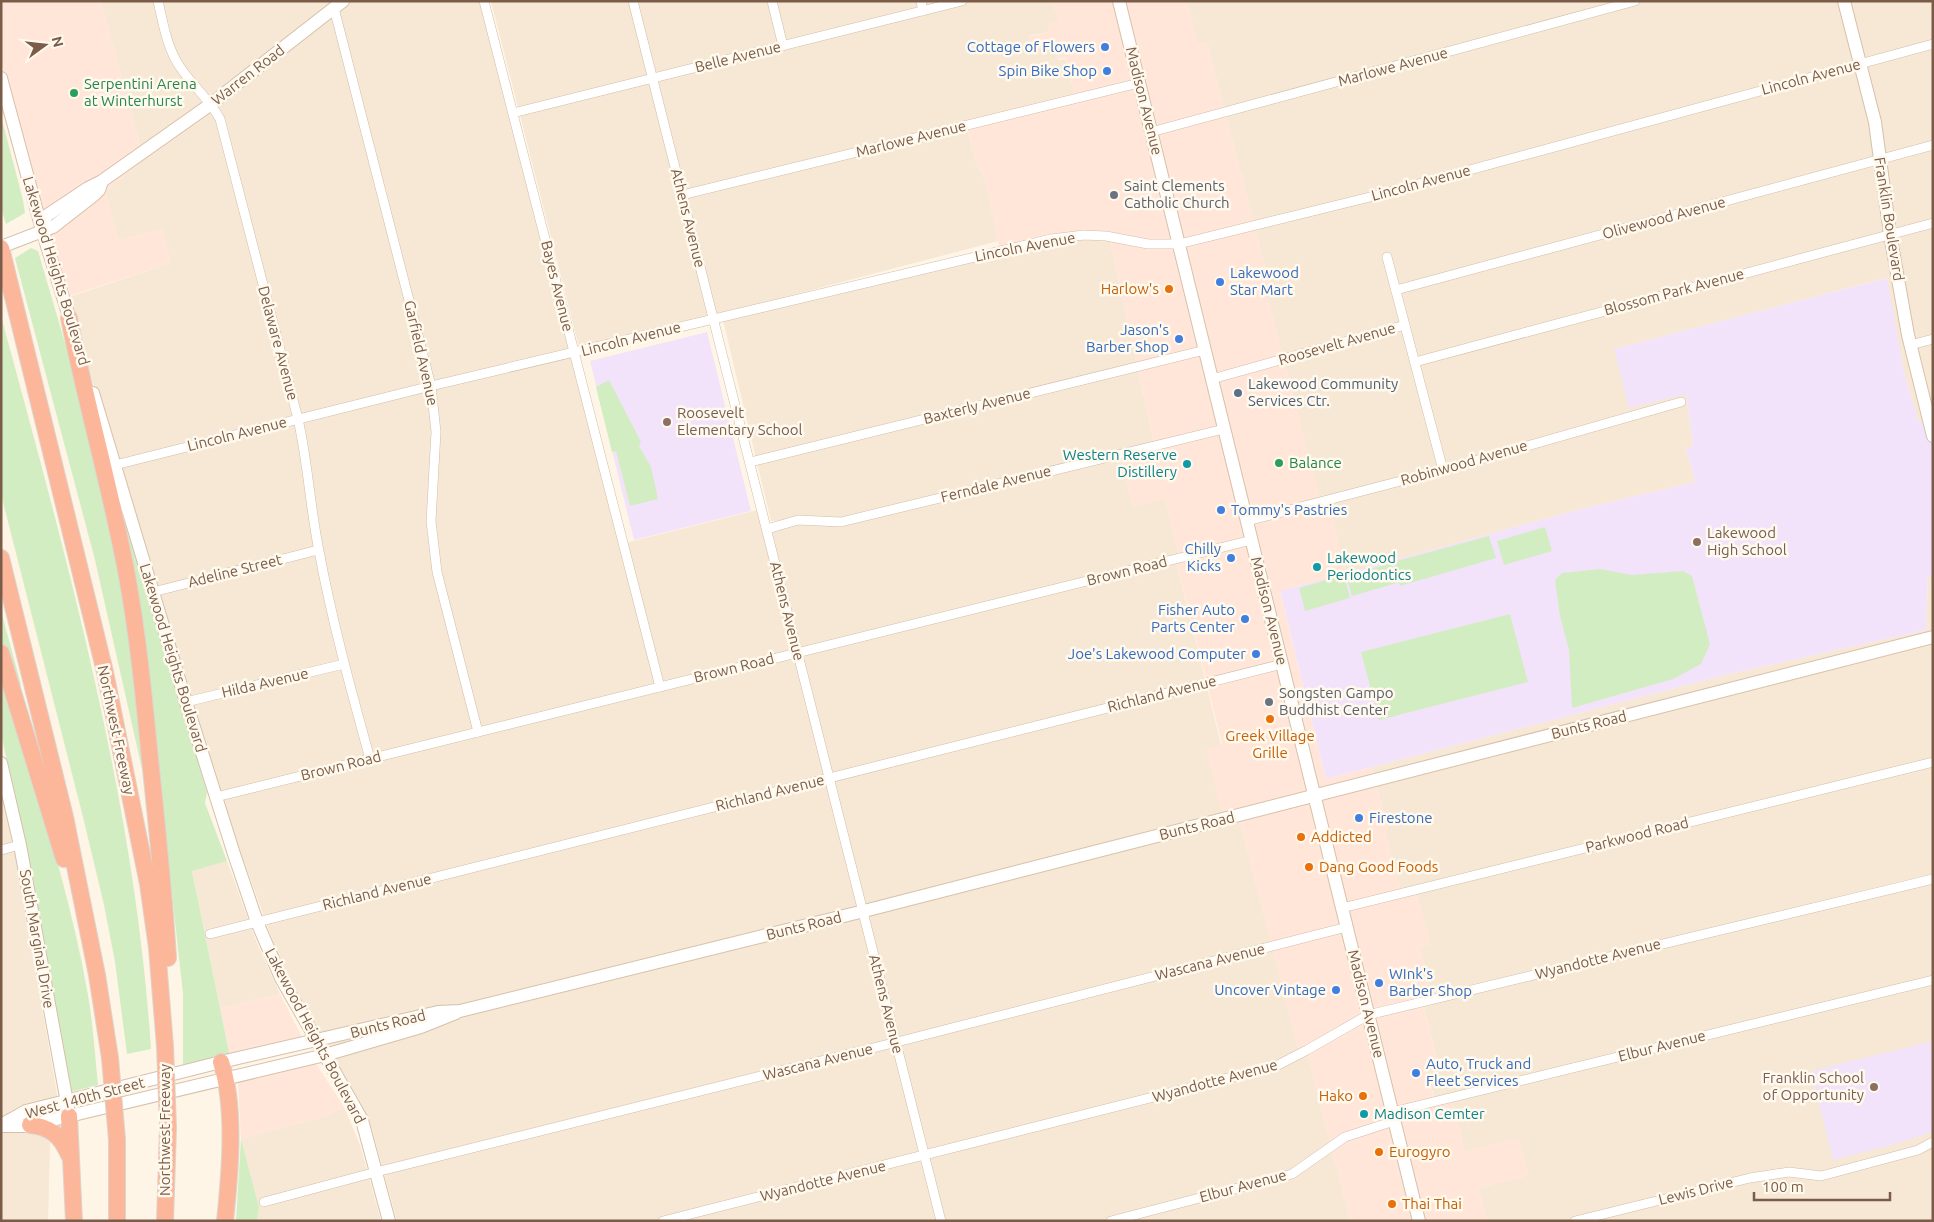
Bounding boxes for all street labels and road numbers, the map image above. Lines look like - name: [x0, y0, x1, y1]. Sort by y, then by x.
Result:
- street label: Belle Avenue: [693, 38, 783, 75]
- street label: Warren Road: [208, 41, 287, 108]
- street label: Marlowe Avenue: [1336, 44, 1450, 89]
- street label: Madison Avenue: [1123, 45, 1166, 157]
- street label: Lincoln Avenue: [1759, 55, 1862, 98]
- street label: Marlowe Avenue: [854, 117, 968, 160]
- street label: Franklin Boulevard: [1871, 156, 1908, 282]
- street label: Lincoln Avenue: [1369, 161, 1472, 204]
- street label: Athens Avenue: [668, 167, 709, 269]
- street label: Lakewood Heights Boulevard: [20, 175, 93, 367]
- street label: Olivewood Avenue: [1600, 193, 1727, 242]
- street label: Lincoln Avenue: [973, 228, 1077, 265]
- street label: Bayes Avenue: [538, 239, 577, 333]
- street label: Blossom Park Avenue: [1602, 265, 1746, 318]
- street label: Delaware Avenue: [255, 284, 302, 402]
- street label: Garfield Avenue: [401, 299, 442, 407]
- street label: Lincoln Avenue: [579, 318, 682, 359]
- street label: Roosevelt Avenue: [1276, 319, 1397, 368]
- street label: Baxterly Avenue: [922, 384, 1032, 427]
- street label: Lincoln Avenue: [185, 413, 288, 454]
- street label: Robinwood Avenue: [1399, 436, 1529, 489]
- street label: Ferndale Avenue: [939, 462, 1053, 505]
- street label: Adeline Street: [186, 551, 284, 590]
- street label: Brown Road: [1085, 552, 1169, 589]
- street label: Madison Avenue: [1248, 555, 1291, 667]
- street label: Athens Avenue: [767, 560, 808, 662]
- street label: Lakewood Heights Boulevard: [137, 562, 210, 754]
- street label: Brown Road: [692, 649, 776, 686]
- street label: Northwest Freeway: [94, 664, 139, 796]
- street label: Hilda Avenue: [220, 664, 310, 701]
- street label: Richland Avenue: [1106, 672, 1218, 715]
- street label: Bunts Road: [1549, 707, 1628, 742]
- street label: Brown Road: [299, 747, 383, 784]
- street label: Richland Avenue: [714, 771, 826, 814]
- street label: Bunts Road: [1157, 808, 1236, 843]
- street label: Parkwood Road: [1583, 813, 1690, 856]
- street label: South Marginal Drive: [17, 868, 58, 1010]
- street label: Richland Avenue: [321, 870, 433, 913]
- street label: Bunts Road: [764, 908, 843, 943]
- street label: Wyandotte Avenue: [1533, 935, 1662, 982]
- street label: Wascana Avenue: [1153, 940, 1267, 983]
- street label: Lakewood Heights Boulevard: [262, 945, 369, 1126]
- street label: Madison Avenue: [1345, 948, 1388, 1060]
- street label: Athens Avenue: [866, 953, 907, 1055]
- street label: Bunts Road: [348, 1006, 427, 1041]
- street label: Elbur Avenue: [1616, 1026, 1707, 1065]
- street label: Wascana Avenue: [761, 1040, 875, 1083]
- street label: Wyandotte Avenue: [1150, 1056, 1279, 1105]
- street label: Northwest Freeway: [156, 1064, 173, 1196]
- street label: West 140th Street: [23, 1073, 147, 1122]
- street label: Wyandotte Avenue: [758, 1157, 887, 1204]
- street label: Elbur Avenue: [1198, 1166, 1288, 1205]
- street label: Lewis Drive: [1657, 1173, 1735, 1208]

